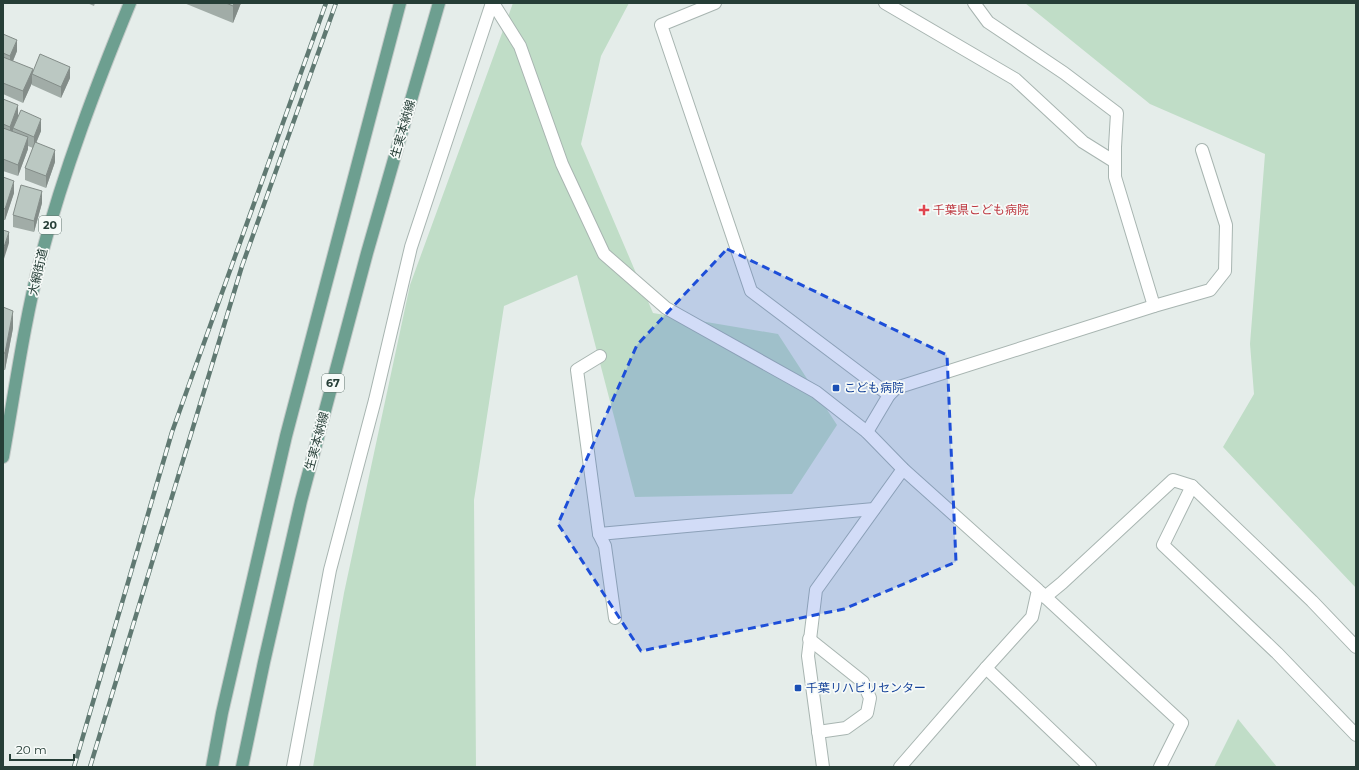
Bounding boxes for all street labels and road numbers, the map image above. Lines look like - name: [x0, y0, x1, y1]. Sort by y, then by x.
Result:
- street label: 生実本納線: [387, 98, 418, 160]
- road number: 20: [39, 216, 61, 234]
- street label: 大網街道: [25, 247, 50, 297]
- road number: 67: [322, 374, 344, 392]
- street label: 生実本納線: [302, 410, 332, 472]

